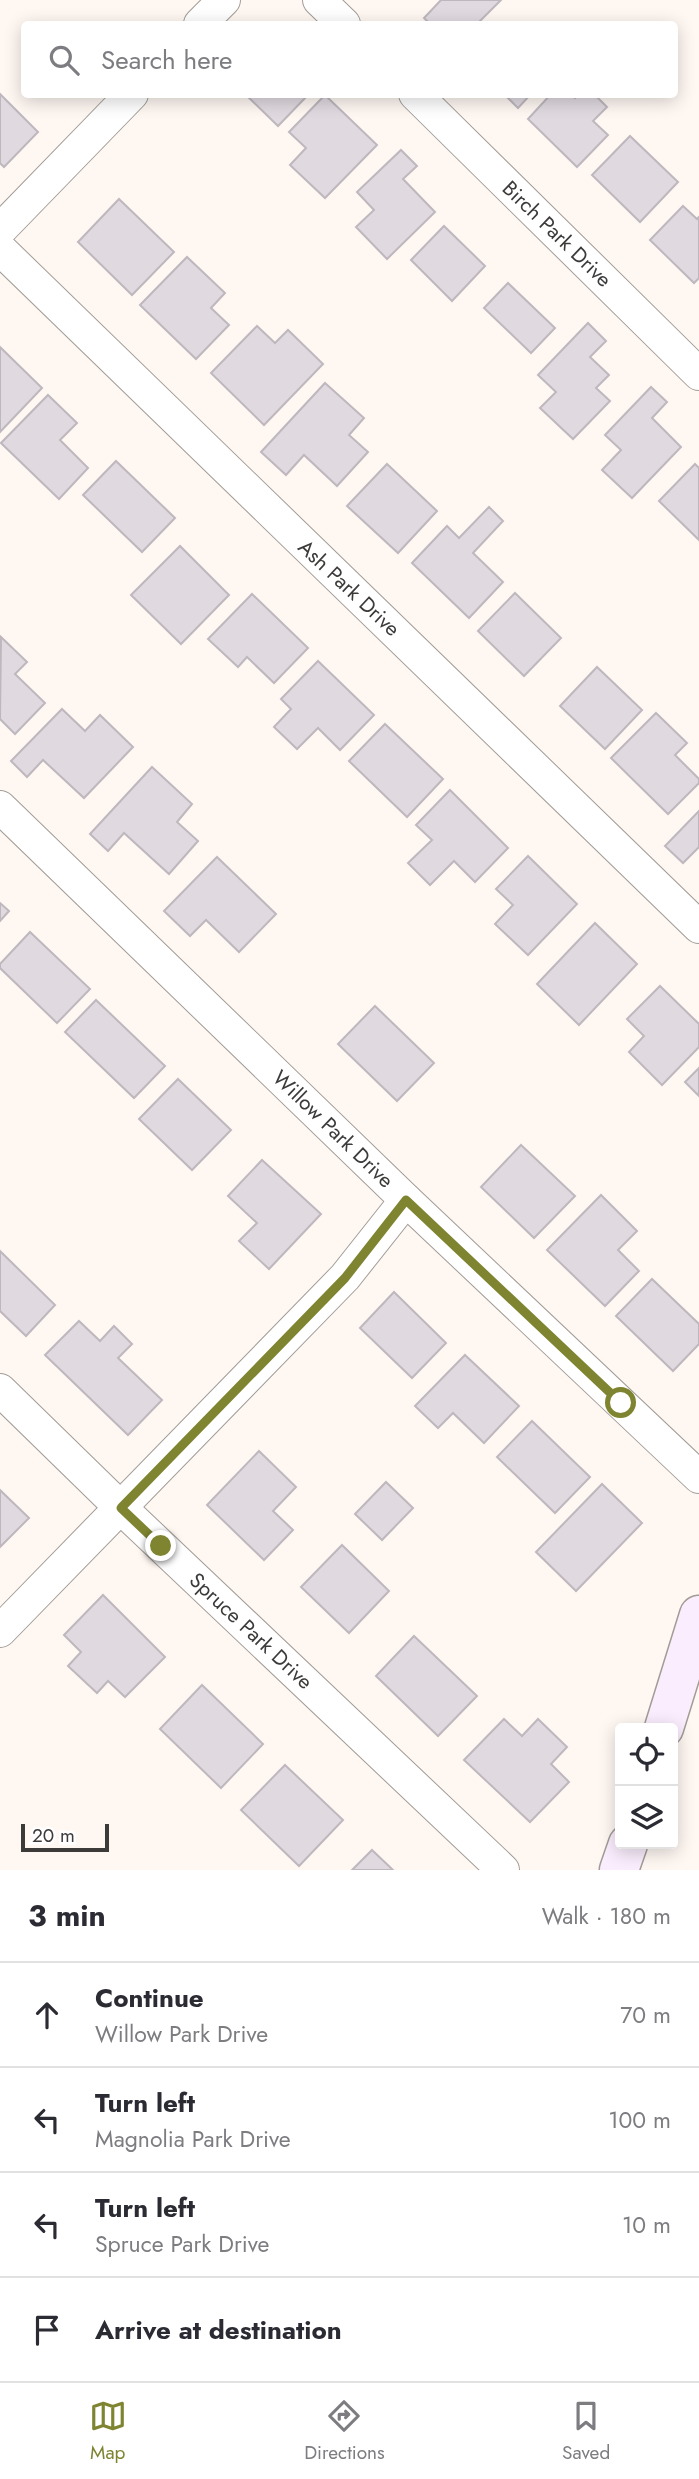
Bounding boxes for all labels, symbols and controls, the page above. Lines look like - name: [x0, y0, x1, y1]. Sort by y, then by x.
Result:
- search box: [21, 21, 678, 98]
- icon: search: [45, 41, 83, 79]
- text: Search here: [101, 41, 233, 79]
- street label: Birch Park Drive: [496, 174, 619, 294]
- street label: Ash Park Drive: [291, 533, 407, 643]
- street label: Willow Park Drive: [266, 1063, 400, 1195]
- route start: [605, 1387, 636, 1418]
- route end: [145, 1530, 176, 1561]
- street label: Spruce Park Drive: [183, 1566, 320, 1696]
- map controls: [615, 1723, 678, 1849]
- button: locate: [615, 1723, 678, 1786]
- button: layers: [615, 1786, 678, 1849]
- scale bar: [21, 1821, 108, 1853]
- text: 20 m: [32, 1822, 75, 1849]
- text: 3 min: [28, 1894, 106, 1937]
- text: Walk · 180 m: [542, 1899, 671, 1933]
- text: Continue: [95, 1979, 204, 2017]
- icon: ahead: [28, 1996, 66, 2034]
- text: 70 m: [620, 1998, 671, 2032]
- text: Willow Park Drive: [95, 2017, 268, 2051]
- text: Turn left: [95, 2084, 195, 2122]
- icon: left: [28, 2101, 66, 2139]
- text: 100 m: [608, 2103, 671, 2137]
- text: Magnolia Park Drive: [95, 2122, 291, 2156]
- text: Turn left: [95, 2189, 195, 2227]
- icon: left: [28, 2206, 66, 2244]
- text: 10 m: [622, 2208, 671, 2242]
- text: Spruce Park Drive: [95, 2227, 269, 2261]
- icon: arrive: [28, 2311, 66, 2349]
- text: Arrive at destination: [95, 2311, 342, 2349]
- tab: Map: [89, 2397, 127, 2466]
- tab: Directions: [304, 2397, 385, 2466]
- tab: Saved: [562, 2397, 610, 2466]

